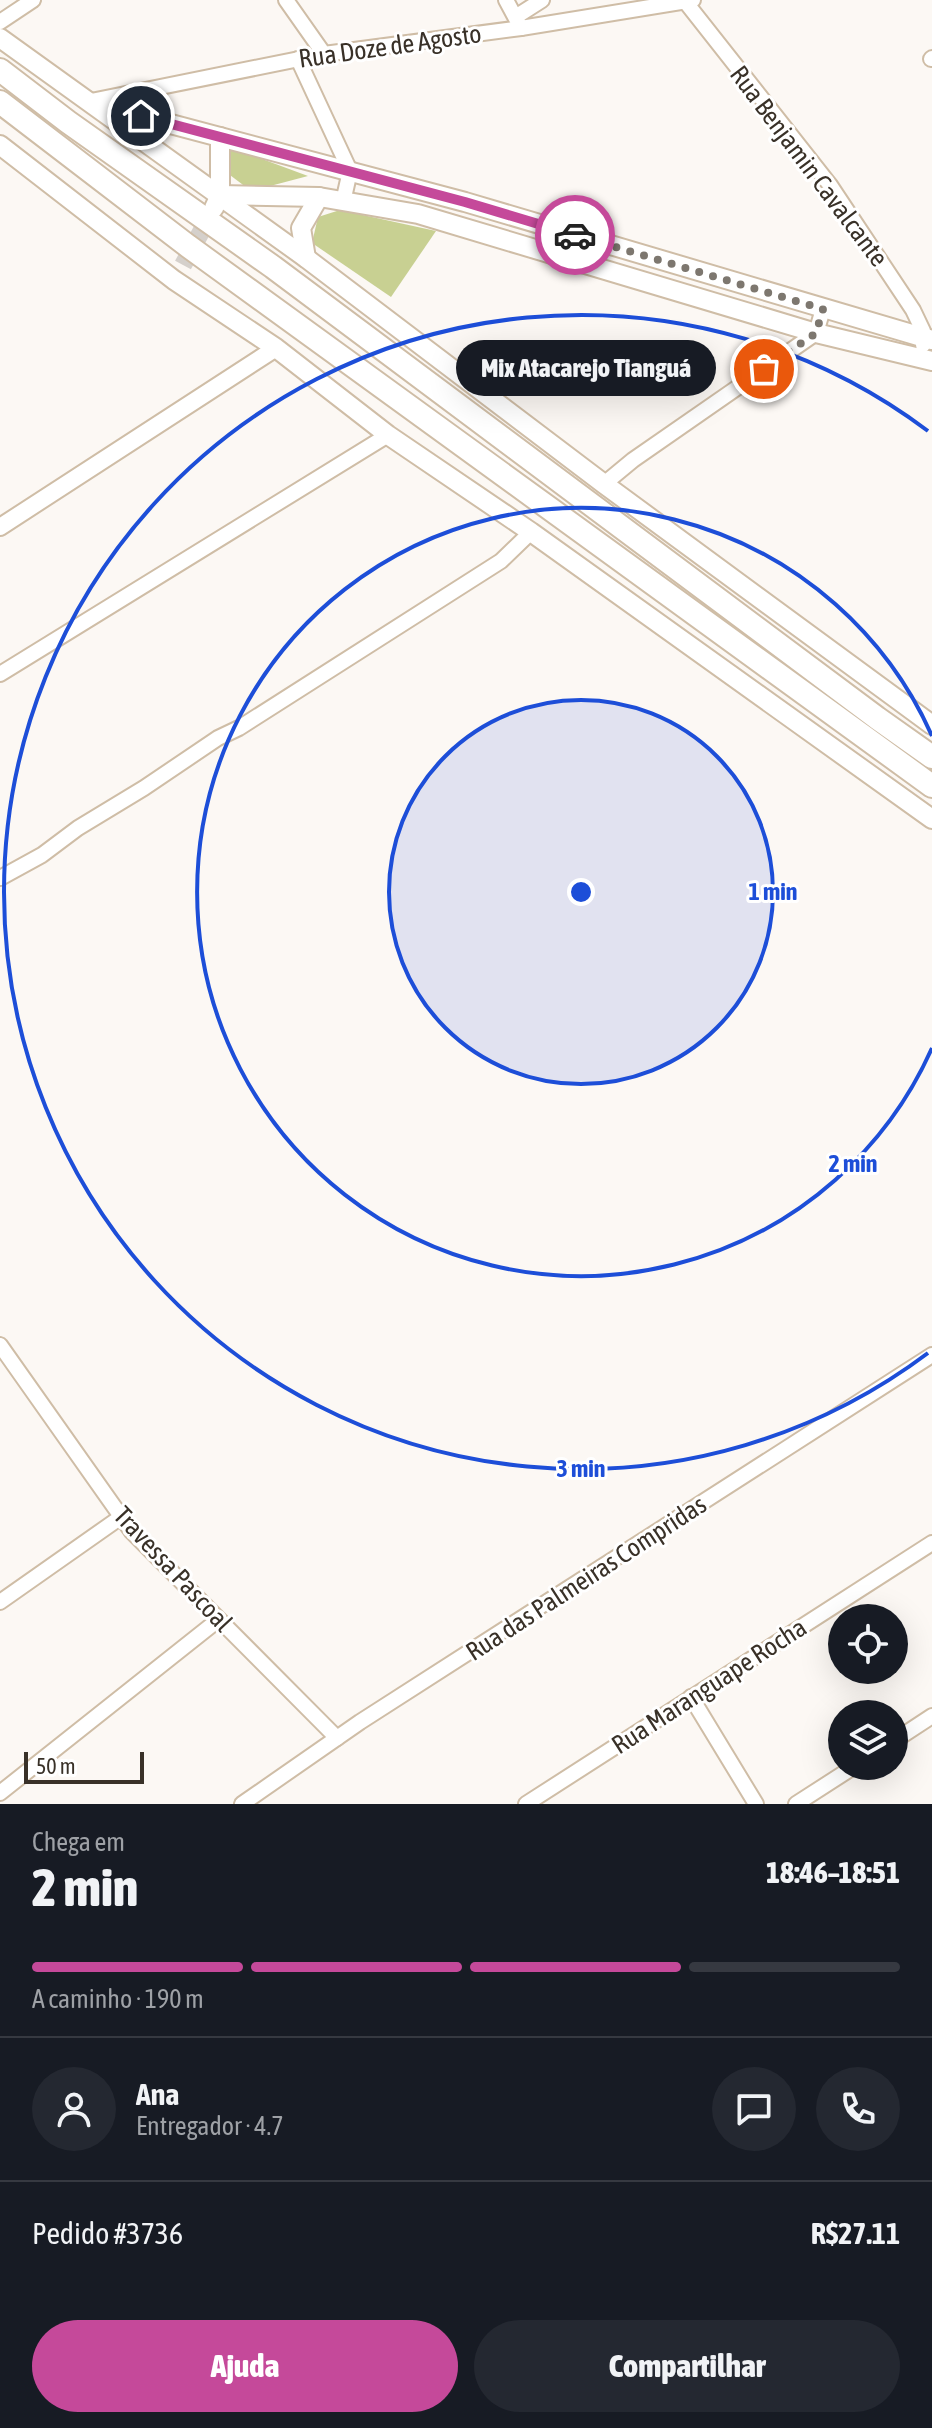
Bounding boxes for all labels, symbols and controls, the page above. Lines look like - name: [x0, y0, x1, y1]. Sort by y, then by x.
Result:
- street label: Rua Doze de Agosto: [297, 18, 483, 74]
- street label: Rua Benjamin Cavalcante: [724, 60, 894, 272]
- pin: [107, 82, 175, 150]
- icon: home: [119, 94, 163, 138]
- courier: [535, 195, 615, 275]
- icon: car: [553, 213, 597, 257]
- pin: [730, 335, 798, 403]
- callout: Mix Atacarejo Tianguá: [456, 341, 716, 397]
- icon: bag: [742, 347, 786, 391]
- text: Mix Atacarejo Tianguá: [481, 353, 691, 383]
- centre of rings: [567, 878, 595, 906]
- text: 1 min: [748, 878, 798, 905]
- text: 2 min: [828, 1150, 878, 1177]
- text: 3 min: [556, 1455, 606, 1482]
- street label: Rua das Palmeiras Compridas: [460, 1489, 712, 1667]
- street label: Travessa Pascoal: [108, 1500, 238, 1638]
- map controls: [828, 1604, 908, 1780]
- button: locate: [828, 1604, 908, 1684]
- street label: Rua Maranguape Rocha: [606, 1612, 812, 1760]
- button: layers: [828, 1700, 908, 1780]
- scale bar: [24, 1748, 144, 1784]
- text: 50 m: [36, 1753, 76, 1779]
- text: Chega em: [32, 1827, 125, 1857]
- text: 18:46–18:51: [766, 1855, 900, 1889]
- text: 2 min: [32, 1857, 138, 1917]
- text: A caminho · 190 m: [32, 1984, 204, 2014]
- button: person: [32, 2067, 116, 2151]
- button: chat: [712, 2067, 796, 2151]
- button: phone: [816, 2067, 900, 2151]
- text: Ana: [136, 2077, 179, 2111]
- text: Entregador · 4.7: [136, 2111, 283, 2141]
- text: Pedido #3736: [32, 2216, 183, 2250]
- text: R$27.11: [811, 2216, 900, 2250]
- button: Ajuda: [32, 2320, 458, 2412]
- button: Compartilhar: [474, 2320, 900, 2412]

